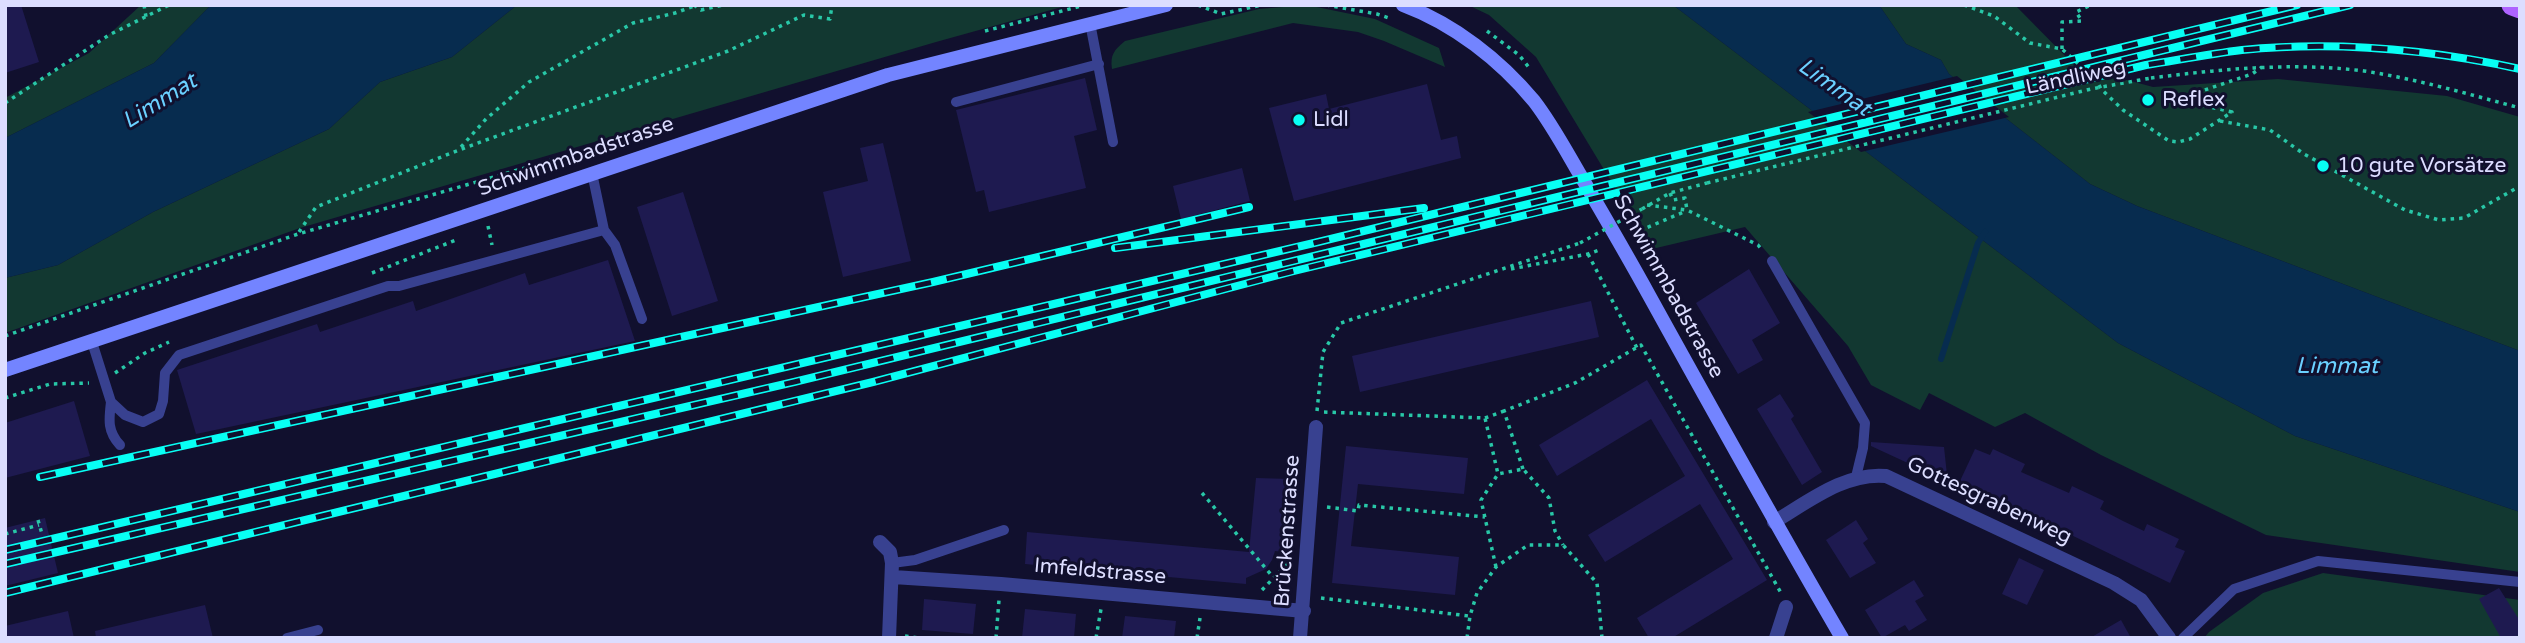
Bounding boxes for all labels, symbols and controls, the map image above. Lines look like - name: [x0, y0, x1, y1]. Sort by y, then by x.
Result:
- water label: Limmat: [1792, 53, 1876, 123]
- street label: Ländliweg: [2023, 55, 2129, 101]
- water label: Limmat: [118, 68, 202, 136]
- place label: Reflex: [2162, 87, 2225, 113]
- marker: Reflex: [2140, 92, 2156, 108]
- place label: Lidl: [1313, 107, 1349, 133]
- street label: Schwimmbadstrasse: [475, 112, 677, 202]
- marker: Lidl: [1291, 112, 1307, 128]
- place label: 10 gute Vorsätze: [2337, 153, 2506, 179]
- marker: 10 gute Vorsätze: [2315, 158, 2331, 174]
- street label: Schwimmbadstrasse: [1607, 191, 1729, 383]
- water label: Limmat: [2296, 353, 2378, 381]
- street label: Gottesgrabenweg: [1903, 452, 2075, 550]
- street label: Brückenstrasse: [1270, 454, 1306, 608]
- street label: Imfeldstrasse: [1033, 554, 1167, 590]

